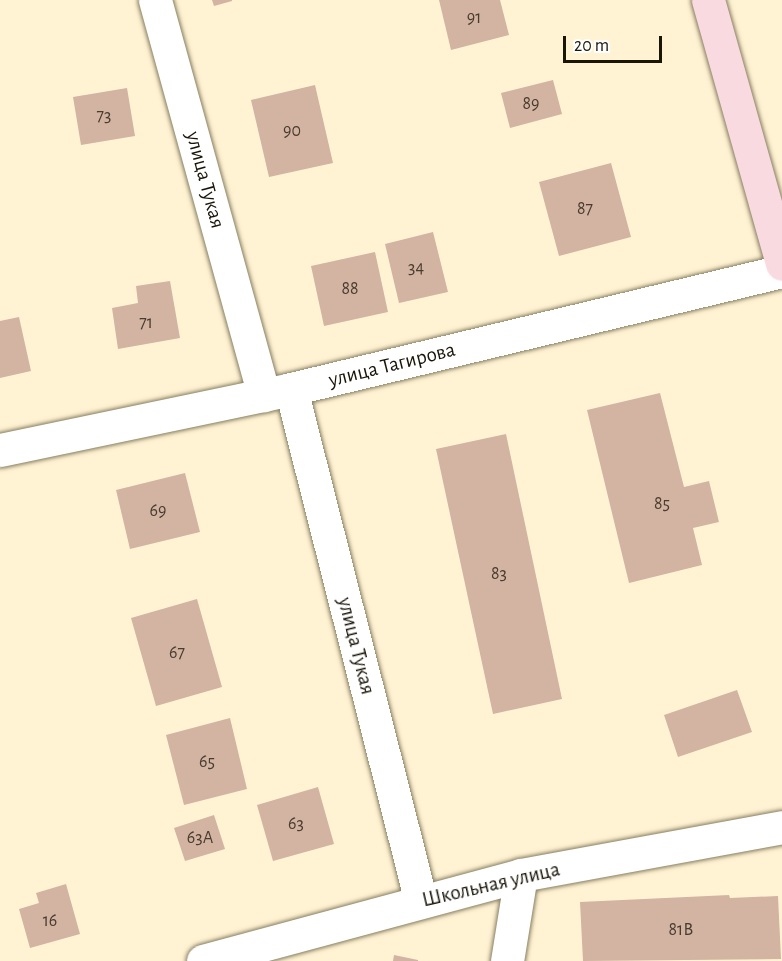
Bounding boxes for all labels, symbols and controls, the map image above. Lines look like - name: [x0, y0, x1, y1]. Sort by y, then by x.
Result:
- house number: 91: [467, 7, 481, 29]
- scale bar: [566, 24, 665, 62]
- text: 20 m: [574, 37, 609, 55]
- house number: 89: [523, 93, 539, 115]
- house number: 73: [97, 105, 111, 127]
- house number: 90: [283, 120, 301, 142]
- street label: улица Тукая: [180, 129, 230, 231]
- house number: 87: [577, 198, 593, 220]
- house number: 34: [408, 257, 424, 279]
- house number: 88: [341, 278, 359, 300]
- house number: 71: [139, 312, 153, 334]
- street label: улица Тагирова: [326, 337, 458, 393]
- house number: 85: [654, 493, 670, 515]
- house number: 69: [150, 500, 166, 522]
- house number: 83: [491, 563, 507, 585]
- street label: улица Тукая: [332, 595, 380, 697]
- house number: 67: [169, 642, 185, 664]
- house number: 65: [199, 751, 215, 773]
- house number: 63: [288, 813, 304, 835]
- house number: 63А: [187, 827, 213, 849]
- street label: Школьная улица: [420, 857, 562, 913]
- house number: 16: [43, 910, 57, 932]
- house number: 81В: [669, 919, 693, 941]

